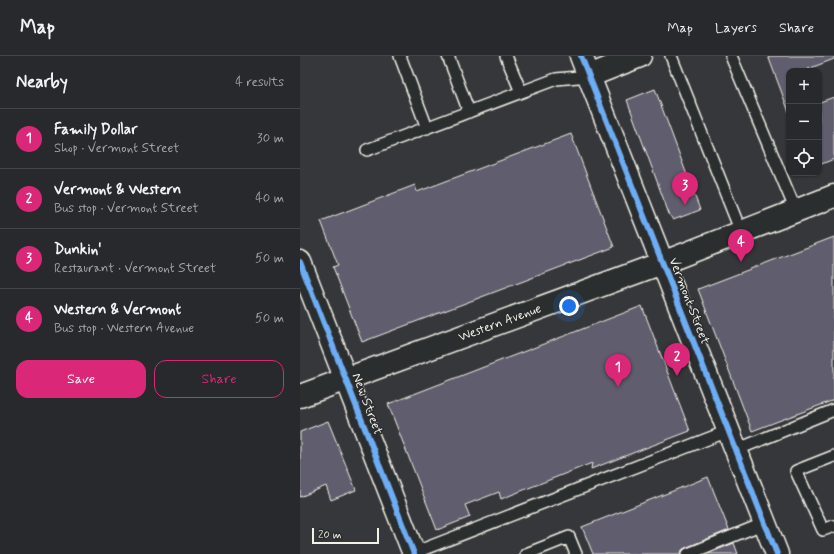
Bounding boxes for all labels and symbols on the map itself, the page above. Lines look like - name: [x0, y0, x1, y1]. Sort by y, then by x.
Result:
- pin: 3: [672, 172, 698, 205]
- pin: 4: [728, 229, 754, 262]
- street label: Vermont Street: [665, 255, 713, 347]
- your location: [559, 296, 579, 316]
- street label: Western Avenue: [456, 300, 544, 346]
- pin: 2: [664, 343, 690, 376]
- pin: 1: [605, 354, 631, 387]
- street label: New Street: [347, 371, 387, 437]
- scale bar: [312, 526, 379, 545]

